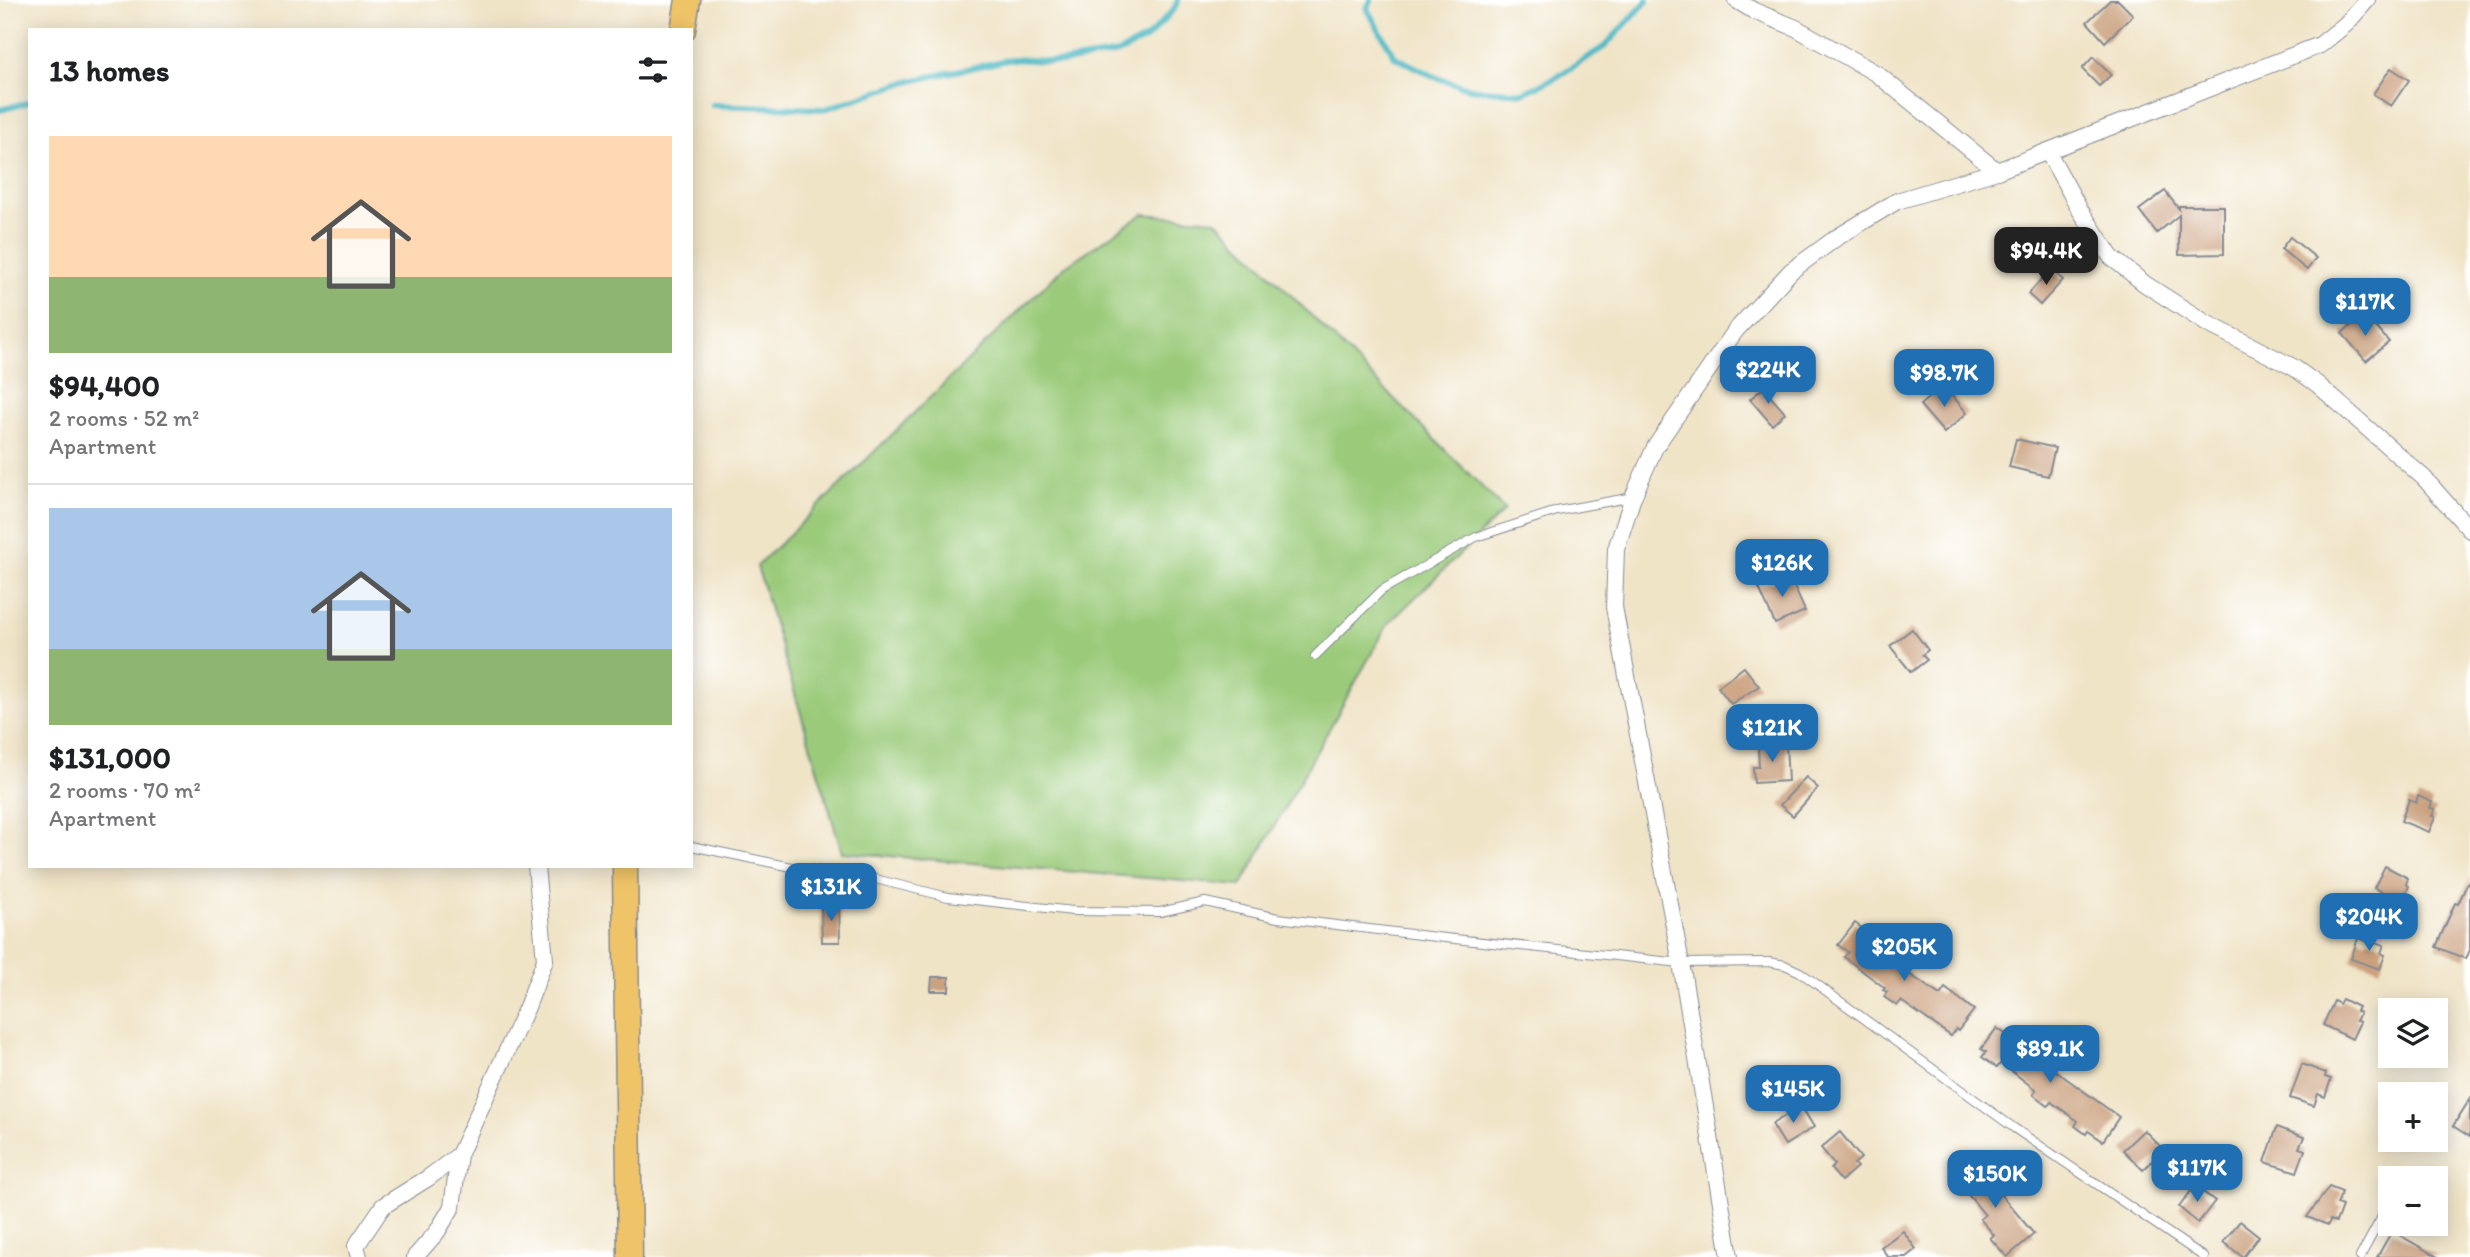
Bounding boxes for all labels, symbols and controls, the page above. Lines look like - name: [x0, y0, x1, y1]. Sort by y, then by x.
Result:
- icon: filters: [634, 51, 672, 89]
- text: 13 homes: [49, 52, 169, 89]
- icon: home: [298, 181, 424, 307]
- pin: $94.4K: [1989, 228, 2103, 287]
- text: $94.4K: [2010, 236, 2082, 264]
- pin: $117K: [2316, 278, 2414, 338]
- text: $117K: [2335, 287, 2395, 315]
- pin: $224K: [1719, 346, 1817, 406]
- pin: $98.7K: [1887, 350, 2001, 409]
- text: $224K: [1736, 355, 1800, 383]
- text: $98.7K: [1910, 358, 1978, 386]
- text: $94,400: [49, 367, 160, 404]
- text: 2 rooms · 52 m²: [49, 404, 199, 432]
- text: Apartment: [49, 432, 156, 460]
- pin: $126K: [1733, 540, 1831, 599]
- text: $126K: [1751, 548, 1813, 576]
- icon: home: [298, 553, 424, 679]
- pin: $121K: [1723, 704, 1821, 764]
- text: $121K: [1742, 713, 1802, 741]
- text: $131,000: [49, 739, 171, 776]
- text: 2 rooms · 70 m²: [49, 776, 201, 804]
- text: Apartment: [49, 804, 156, 832]
- pin: $131K: [782, 864, 880, 923]
- text: $131K: [801, 872, 861, 900]
- pin: $204K: [2320, 894, 2418, 953]
- text: $204K: [2336, 902, 2402, 930]
- pin: $205K: [1855, 923, 1953, 983]
- text: $205K: [1872, 932, 1936, 960]
- map controls: [2378, 998, 2448, 1236]
- button: layers: [2378, 998, 2448, 1068]
- pin: $89.1K: [1993, 1026, 2107, 1085]
- text: $89.1K: [2016, 1034, 2084, 1062]
- pin: $145K: [1744, 1066, 1842, 1125]
- text: $145K: [1762, 1074, 1824, 1102]
- button: +: [2378, 1082, 2448, 1152]
- pin: $117K: [2148, 1144, 2246, 1204]
- pin: $150K: [1946, 1150, 2044, 1210]
- text: $117K: [2167, 1153, 2227, 1181]
- text: $150K: [1963, 1159, 2027, 1187]
- button: −: [2378, 1166, 2448, 1236]

